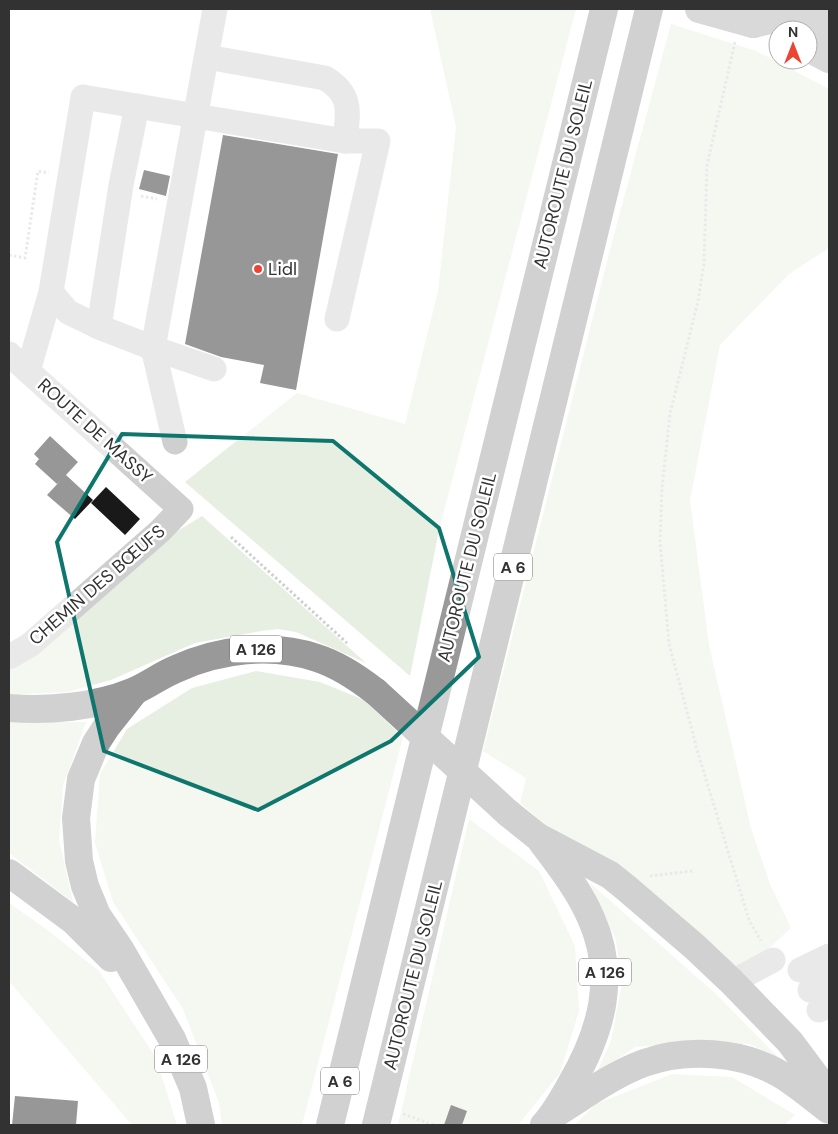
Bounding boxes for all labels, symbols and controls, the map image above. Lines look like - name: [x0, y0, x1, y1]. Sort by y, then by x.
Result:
- north arrow: [768, 20, 818, 70]
- text: N: [788, 23, 798, 41]
- street label: AUTOROUTE DU SOLEIL: [528, 77, 598, 271]
- place label: Lidl: [268, 257, 297, 281]
- marker: Lidl: [252, 263, 264, 275]
- street label: ROUTE DE MASSY: [32, 373, 158, 489]
- street label: AUTOROUTE DU SOLEIL: [432, 470, 502, 664]
- street label: CHEMIN DES BŒUFS: [24, 519, 170, 651]
- road number: A 6: [494, 554, 532, 580]
- road number: A 126: [230, 636, 282, 662]
- street label: AUTOROUTE DU SOLEIL: [378, 878, 448, 1072]
- road number: A 126: [579, 959, 631, 986]
- road number: A 126: [155, 1046, 207, 1072]
- road number: A 6: [321, 1068, 359, 1094]

